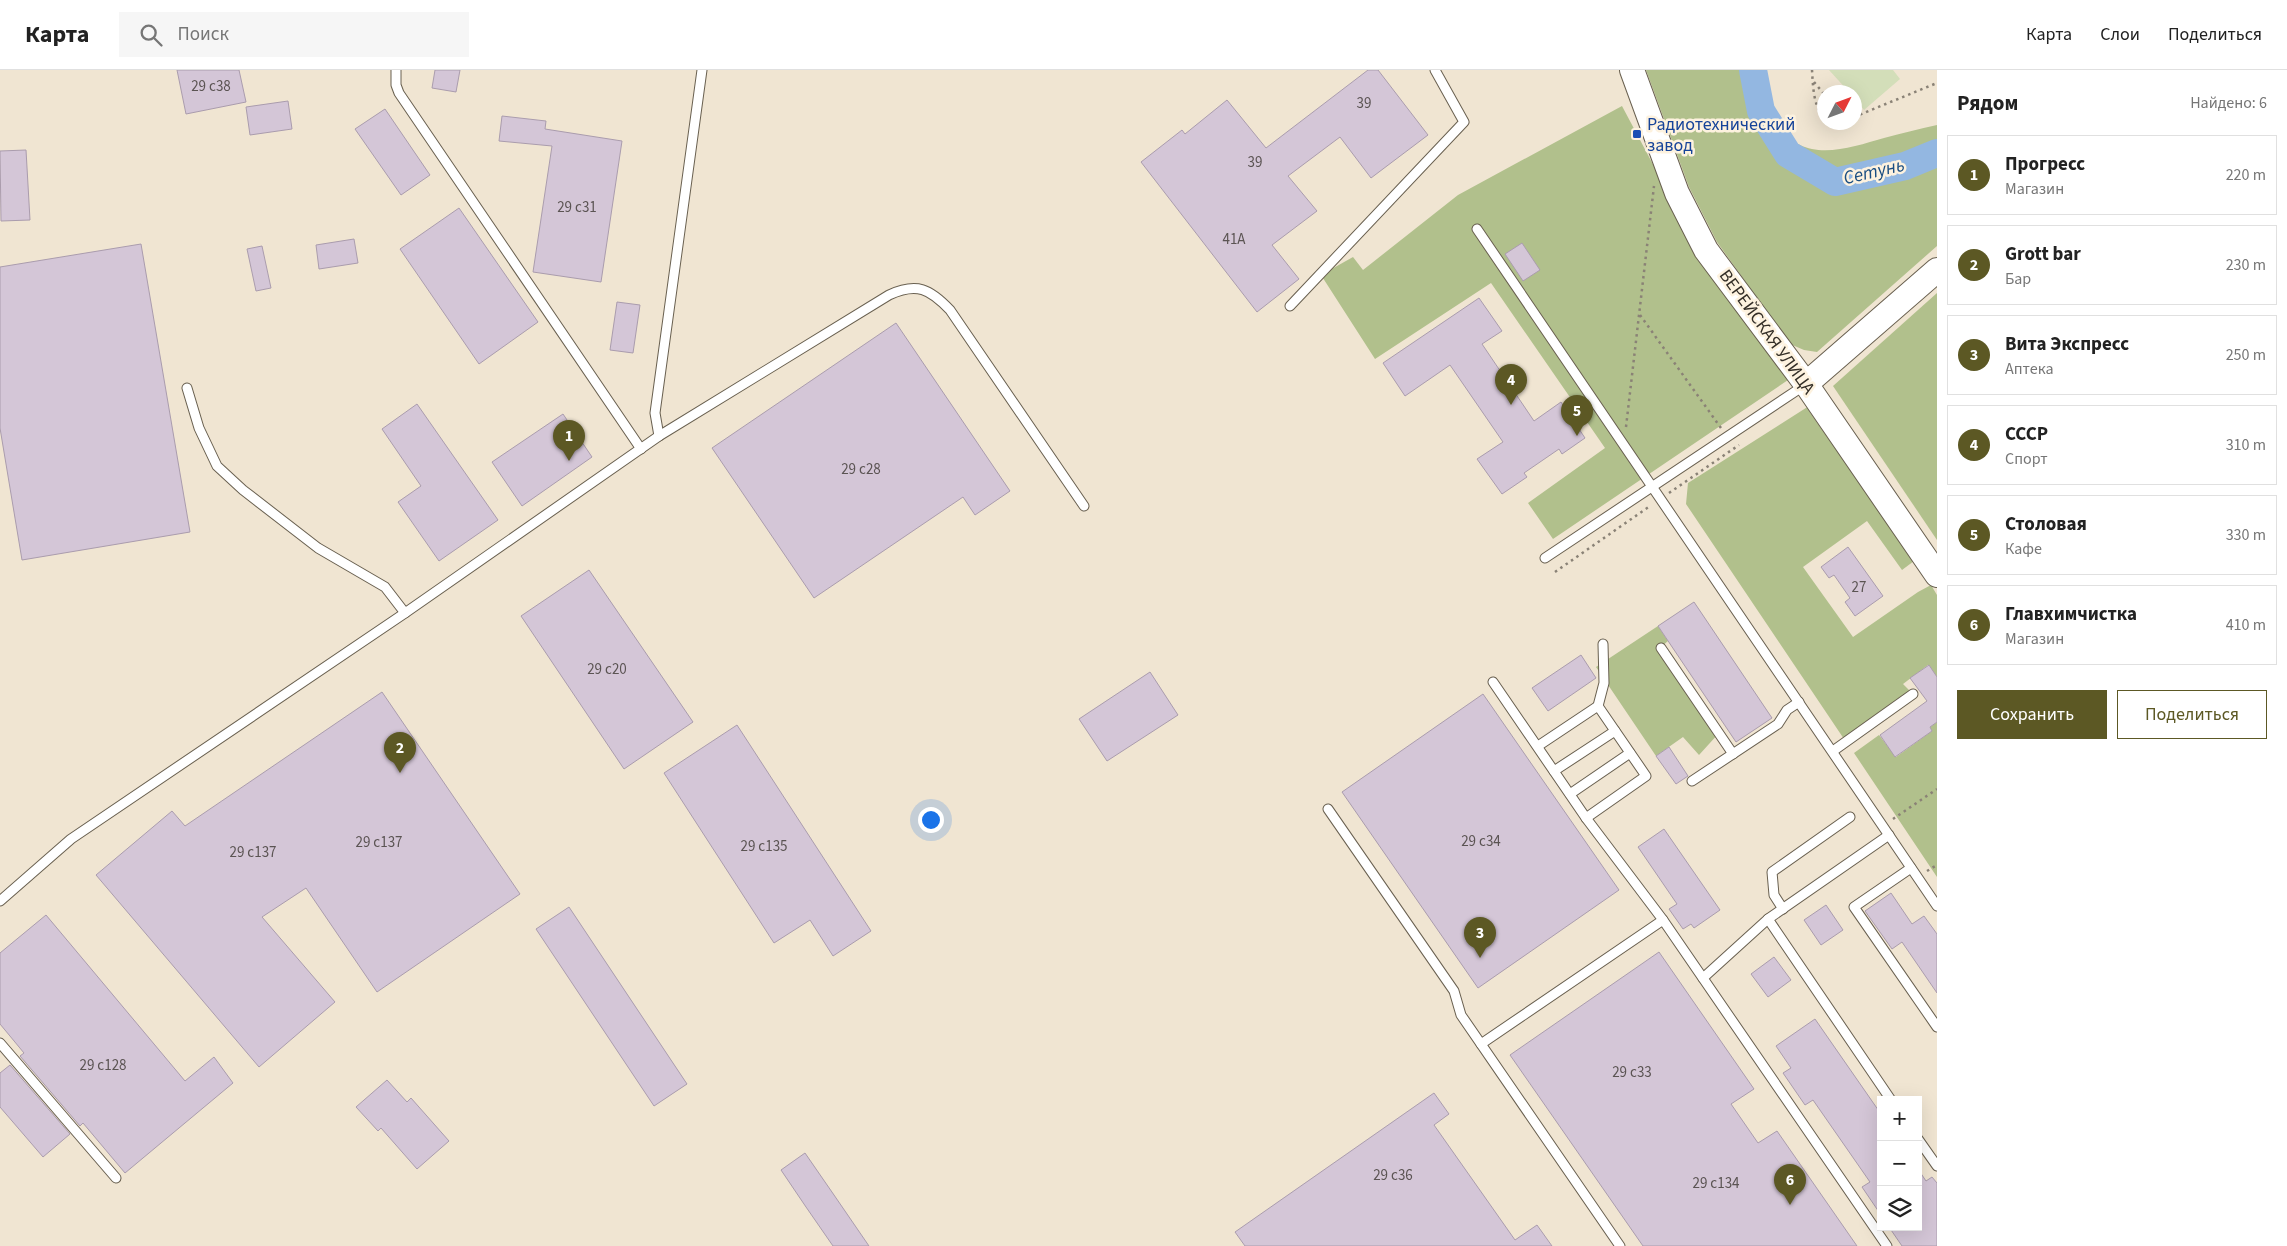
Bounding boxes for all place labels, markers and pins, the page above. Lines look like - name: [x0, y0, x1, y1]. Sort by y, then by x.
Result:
- place label: Радиотехнический завод: [1647, 112, 1795, 158]
- marker: Радиотехнический завод: [1631, 128, 1643, 140]
- pin: 4: [1495, 364, 1527, 405]
- pin: 5: [1561, 395, 1593, 436]
- pin: 1: [553, 420, 585, 461]
- pin: 2: [384, 732, 416, 773]
- pin: 3: [1464, 917, 1496, 958]
- pin: 6: [1774, 1164, 1806, 1205]

